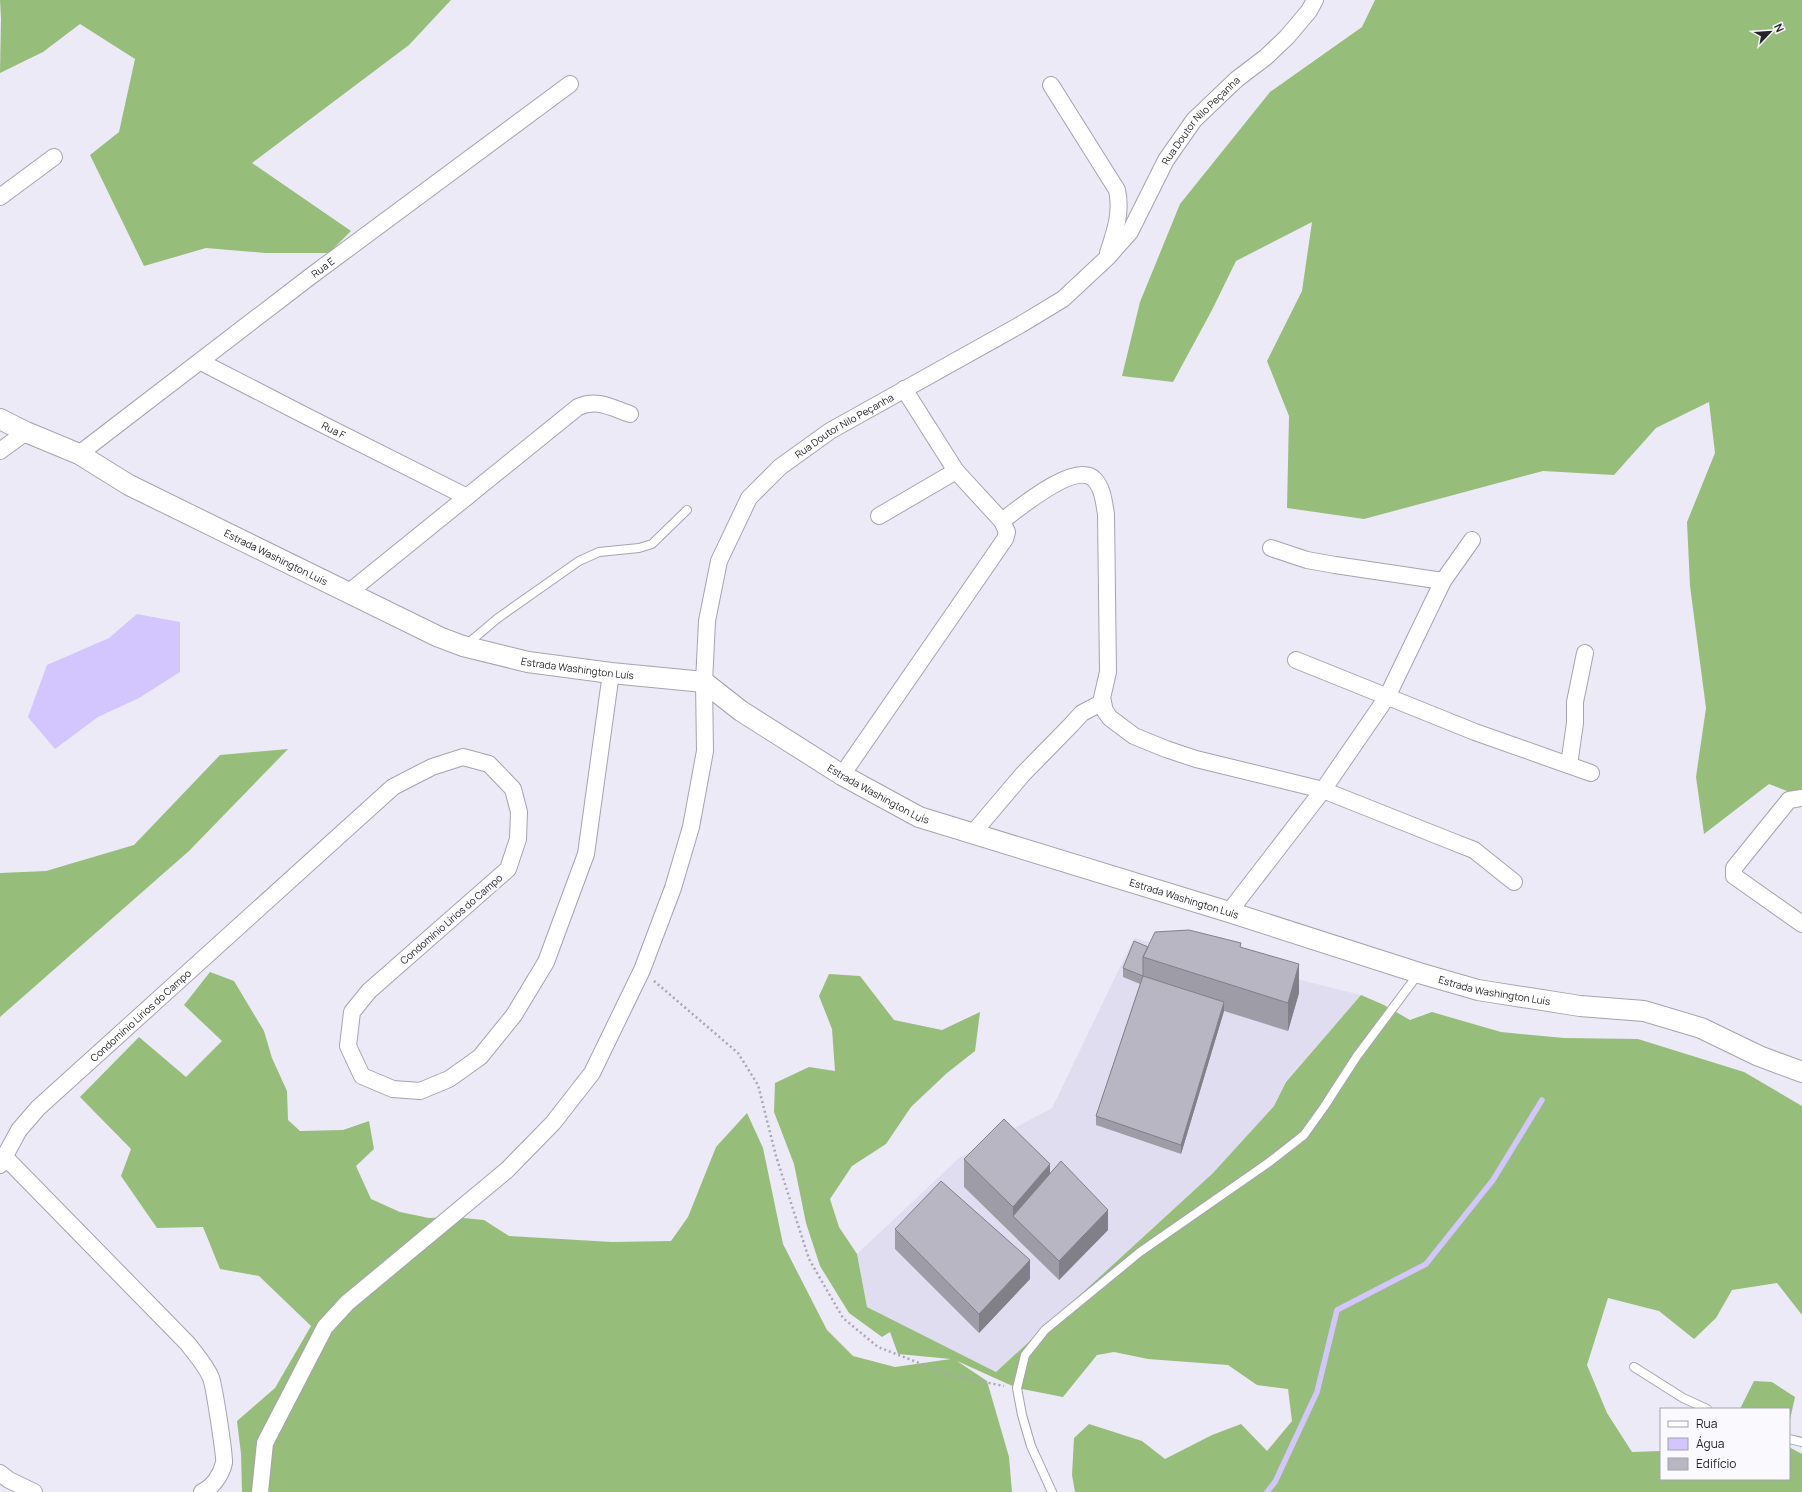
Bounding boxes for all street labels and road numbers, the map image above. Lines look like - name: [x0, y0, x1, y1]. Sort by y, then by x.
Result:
- street label: Rua Doutor Nilo Peçanha: [1158, 73, 1243, 167]
- street label: Rua E: [308, 254, 337, 281]
- street label: Rua Doutor Nilo Peçanha: [792, 390, 896, 461]
- street label: Rua F: [319, 418, 348, 442]
- street label: Estrada Washington Luís: [222, 526, 330, 588]
- street label: Estrada Washington Luís: [520, 654, 635, 682]
- street label: Estrada Washington Luís: [825, 761, 931, 827]
- street label: Condomínio Lírios do Campo: [397, 871, 505, 967]
- street label: Estrada Washington Luís: [1128, 875, 1241, 922]
- street label: Condomínio Lírios do Campo: [87, 966, 194, 1065]
- street label: Estrada Washington Luís: [1437, 972, 1551, 1008]

